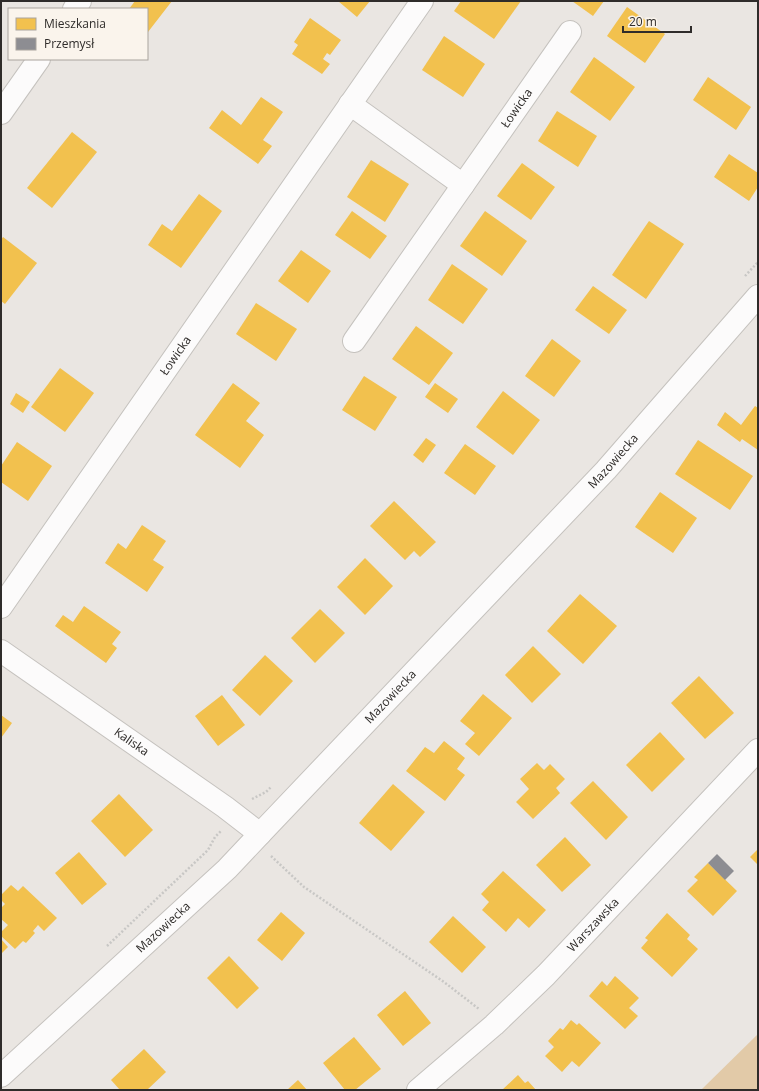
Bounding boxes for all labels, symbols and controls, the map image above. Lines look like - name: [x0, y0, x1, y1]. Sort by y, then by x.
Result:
- legend: [8, 8, 148, 60]
- scale bar: [623, 8, 691, 34]
- text: 20 m: [629, 13, 657, 30]
- text: Mieszkania: [44, 15, 106, 32]
- text: Przemysł: [44, 35, 95, 52]
- street label: Łowicka: [497, 85, 536, 131]
- street label: Łowicka: [155, 332, 195, 379]
- street label: Mazowiecka: [584, 430, 642, 492]
- street label: Mazowiecka: [361, 666, 420, 727]
- street label: Kaliska: [111, 723, 153, 760]
- street label: Warszawska: [563, 894, 623, 955]
- street label: Mazowiecka: [132, 898, 194, 956]

